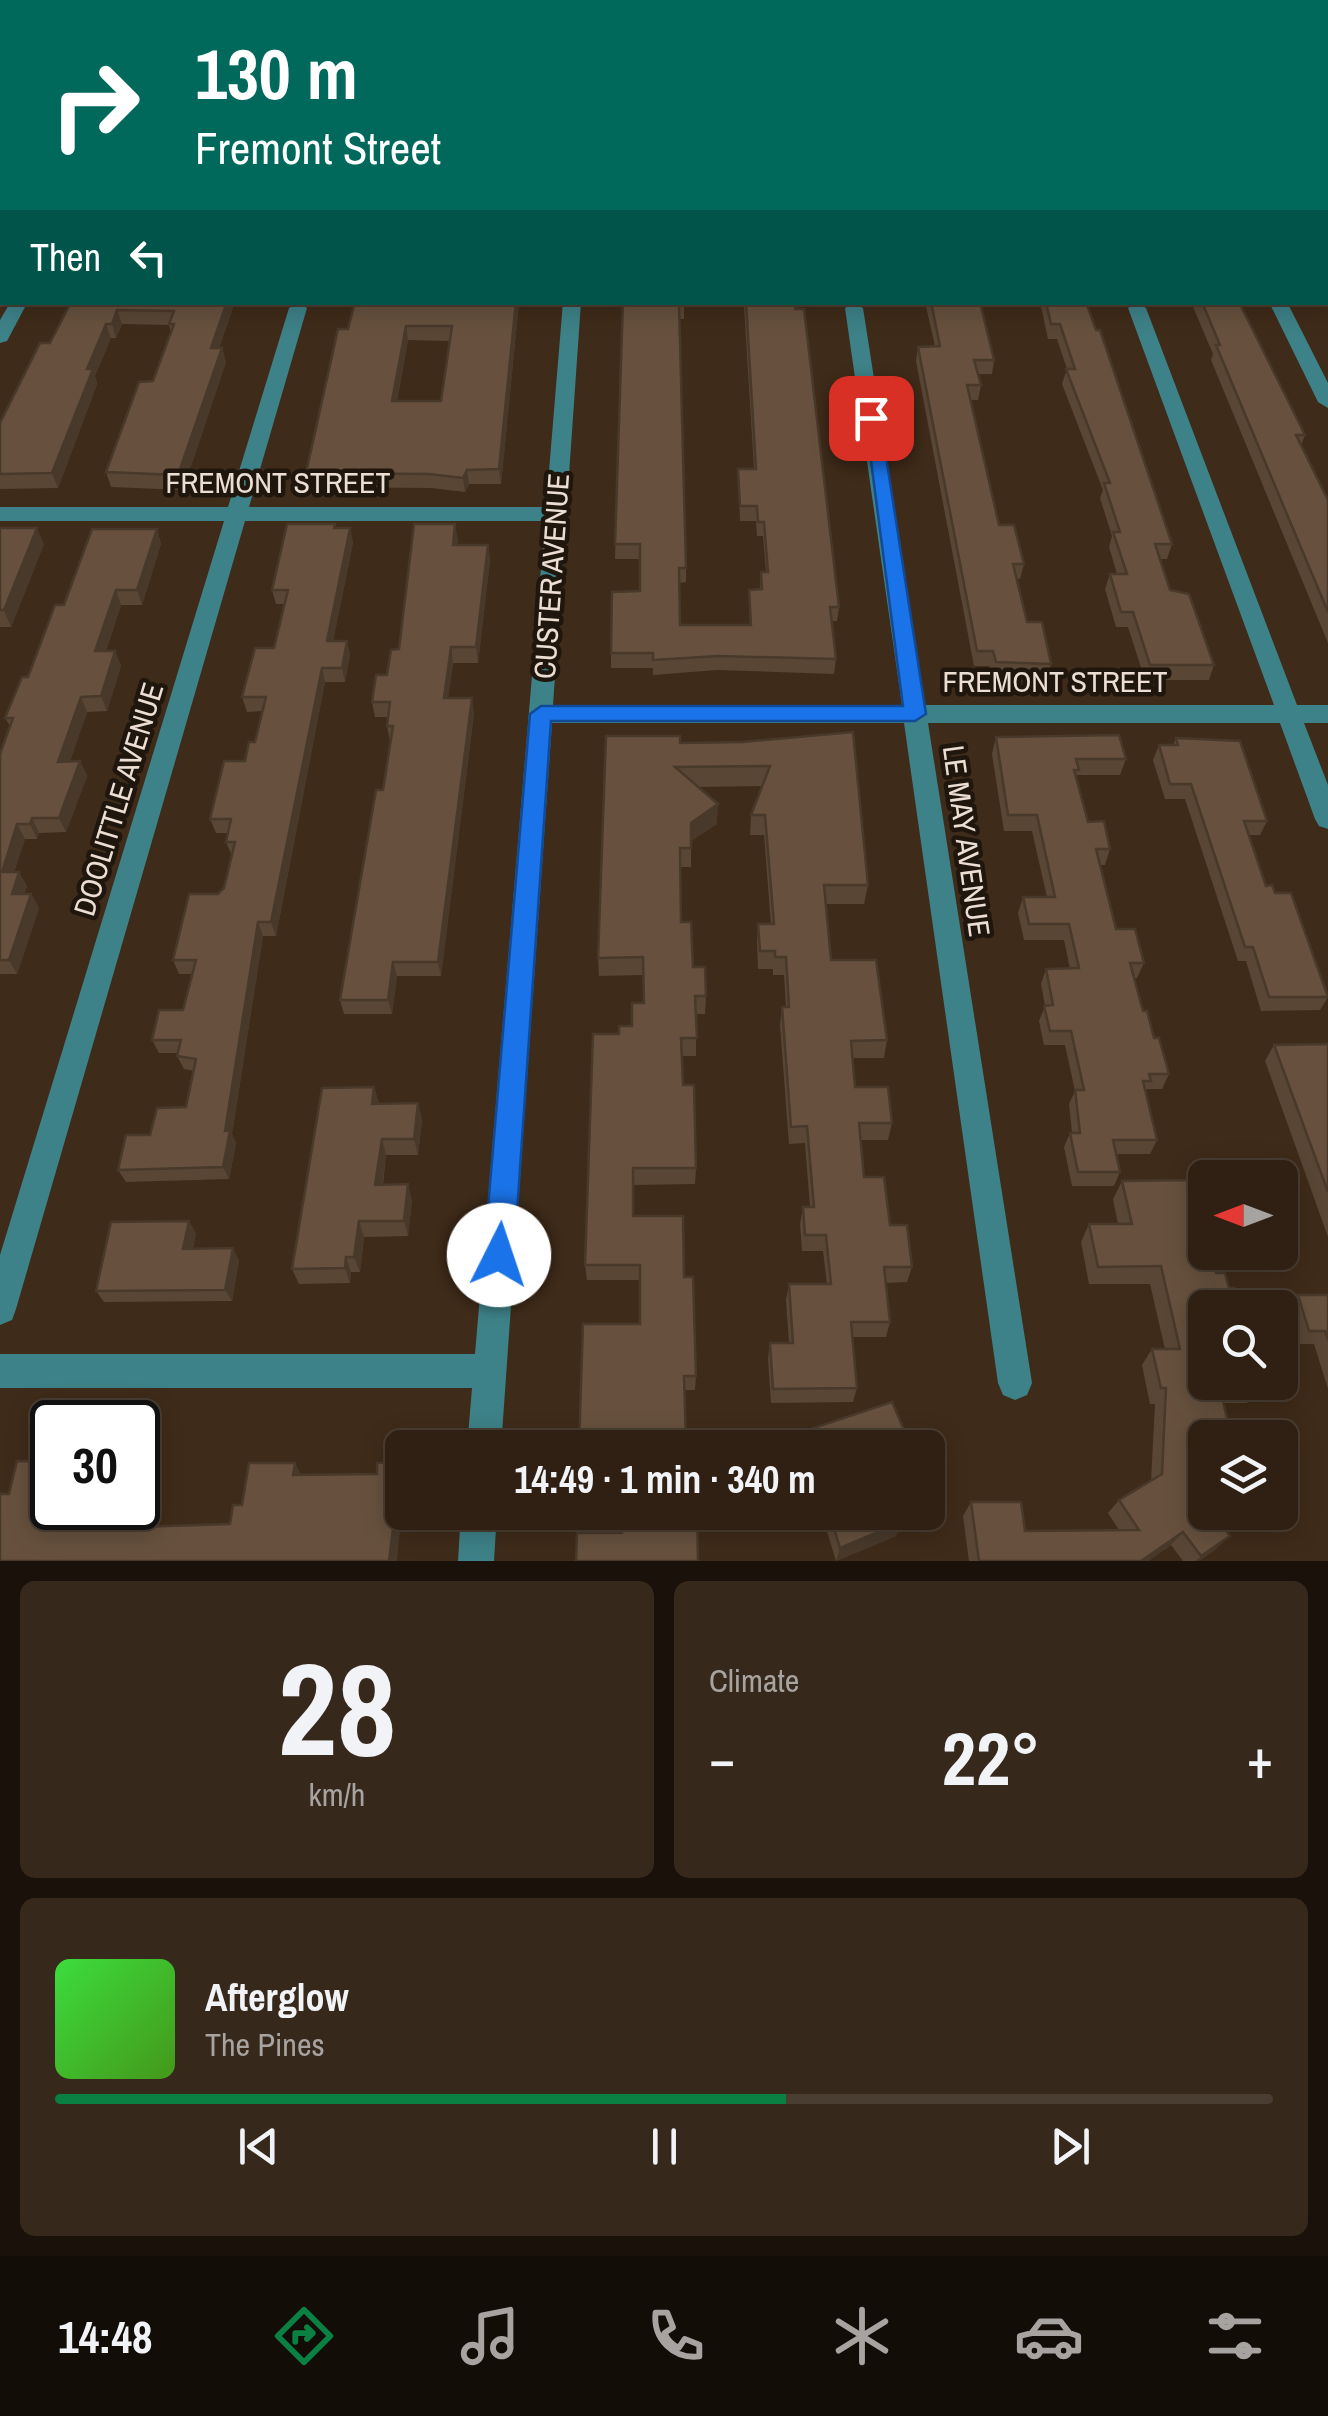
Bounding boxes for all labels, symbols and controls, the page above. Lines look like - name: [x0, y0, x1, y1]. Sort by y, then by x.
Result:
- text: 130 m: [195, 27, 358, 121]
- icon: right: [30, 40, 160, 170]
- text: Fremont Street: [195, 117, 441, 178]
- icon: left: [121, 230, 176, 285]
- text: Then: [30, 232, 101, 283]
- pin: [829, 376, 914, 461]
- icon: arrive: [844, 391, 899, 446]
- street label: FREMONT STREET: [165, 462, 391, 502]
- street label: CUSTER AVENUE: [524, 472, 578, 680]
- street label: FREMONT STREET: [942, 661, 1168, 701]
- street label: DOOLITTLE AVENUE: [64, 678, 172, 920]
- street label: LE MAY AVENUE: [934, 743, 1000, 939]
- north arrow: [1188, 1160, 1298, 1270]
- map controls: [1188, 1160, 1298, 1530]
- position arrow: [447, 1203, 551, 1307]
- button: search: [1188, 1290, 1298, 1400]
- speed limit sign: 30: [30, 1400, 160, 1530]
- button: layers: [1188, 1420, 1298, 1530]
- text: 14:49 · 1 min · 340 m: [514, 1454, 816, 1505]
- text: 28: [278, 1620, 396, 1796]
- text: Climate: [709, 1659, 799, 1702]
- text: 22°: [942, 1707, 1040, 1808]
- text: −: [709, 1721, 735, 1795]
- text: +: [1247, 1721, 1273, 1795]
- text: km/h: [309, 1773, 365, 1816]
- text: Afterglow: [205, 1972, 349, 2023]
- text: The Pines: [205, 2023, 325, 2066]
- icon: previous: [231, 2119, 286, 2174]
- icon: pause: [637, 2119, 692, 2174]
- icon: next: [1043, 2119, 1098, 2174]
- icon: directions: [269, 2301, 339, 2371]
- icon: music: [455, 2301, 525, 2371]
- icon: phone: [641, 2301, 711, 2371]
- icon: climate: [827, 2301, 897, 2371]
- icon: car: [1014, 2301, 1084, 2371]
- icon: filters: [1200, 2301, 1270, 2371]
- text: 14:48: [58, 2306, 152, 2367]

